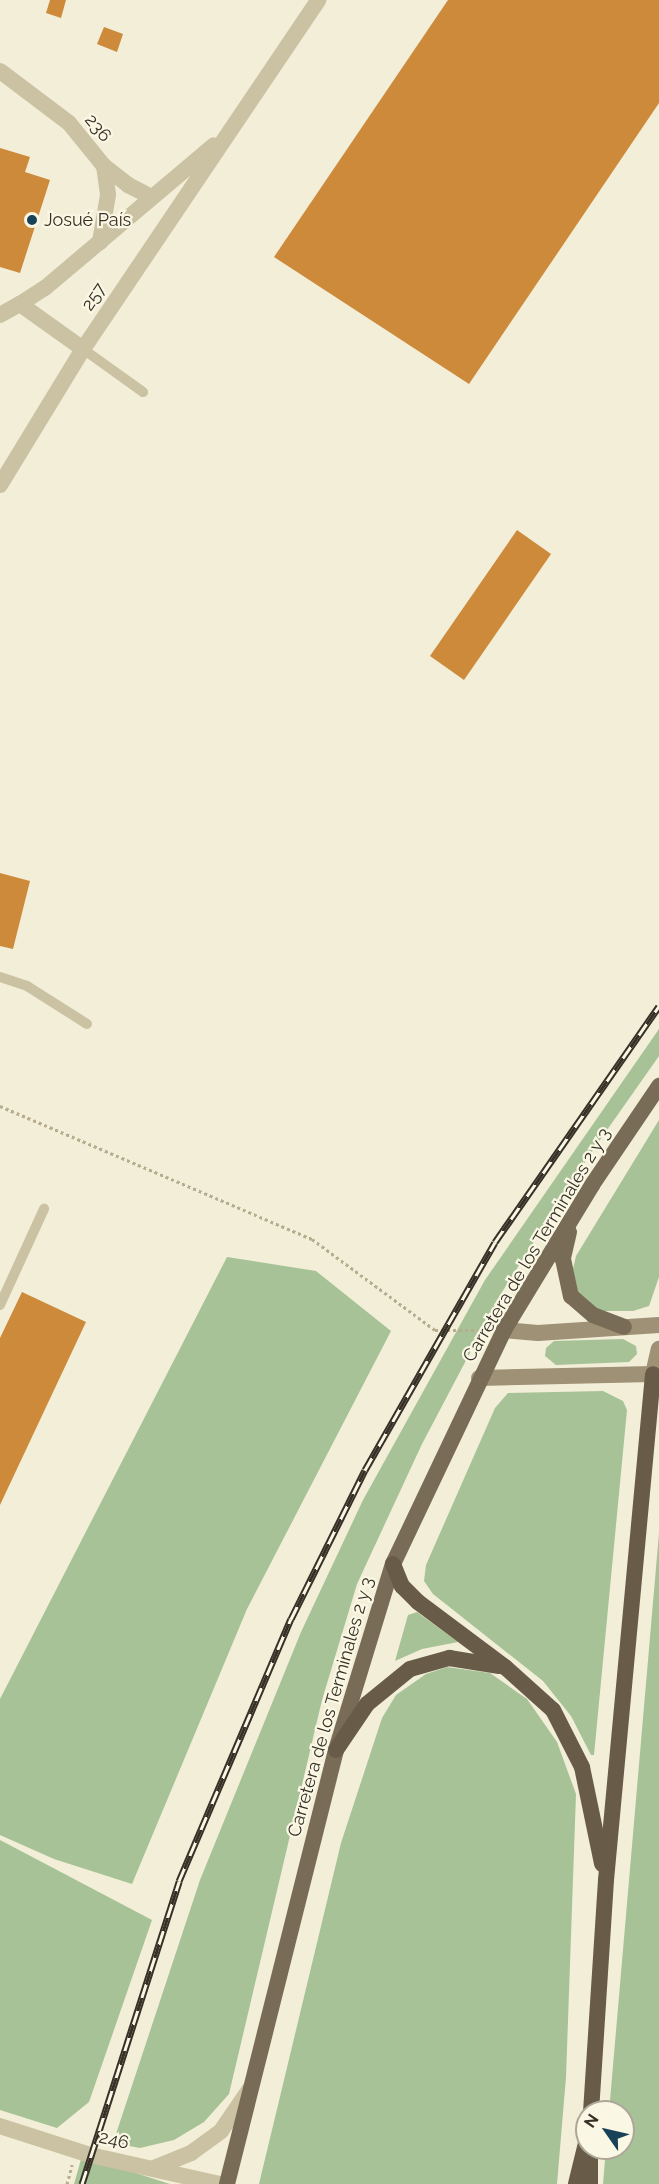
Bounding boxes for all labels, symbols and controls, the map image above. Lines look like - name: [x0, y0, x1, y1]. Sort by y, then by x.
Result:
- street label: 236: [80, 110, 116, 146]
- place label: Josué País: [44, 209, 131, 231]
- marker: Josué País: [25, 213, 39, 227]
- street label: 257: [77, 279, 111, 315]
- street label: Carretera de los Terminales 2 y 3: [458, 1123, 616, 1367]
- street label: Carretera de los Terminales 2 y 3: [283, 1574, 379, 1840]
- north arrow: [575, 2100, 635, 2160]
- text: N: [580, 2110, 603, 2131]
- street label: 246: [97, 2126, 131, 2154]

